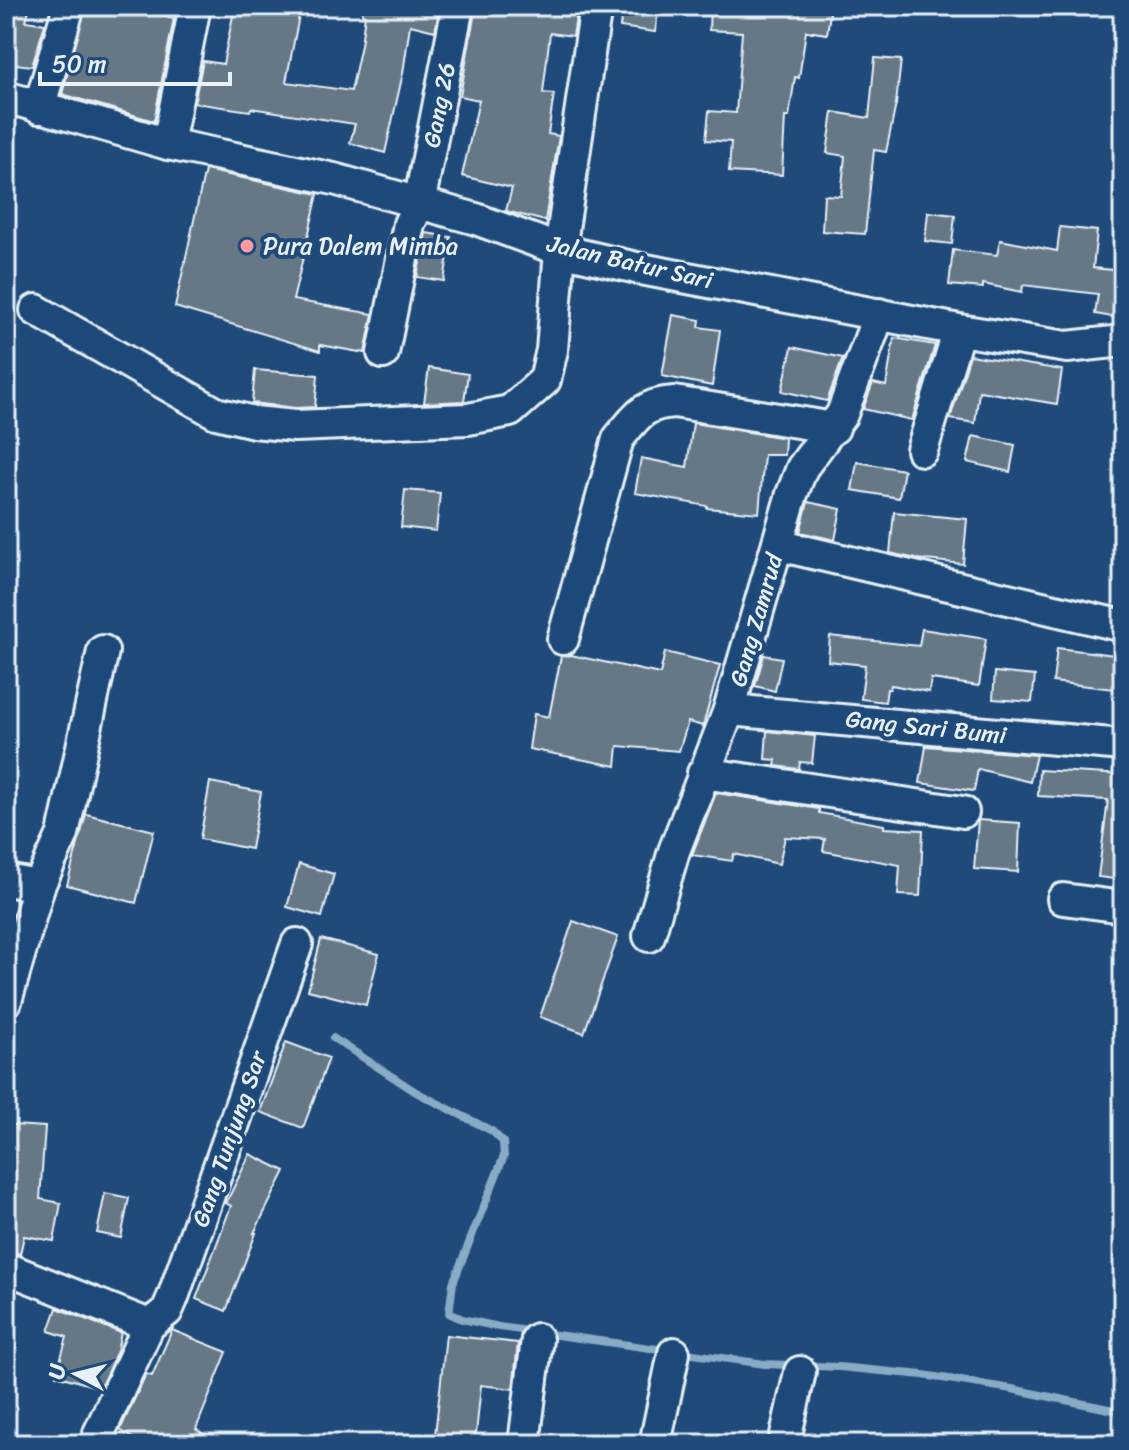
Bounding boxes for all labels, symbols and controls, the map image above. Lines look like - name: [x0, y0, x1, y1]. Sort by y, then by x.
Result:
- scale bar: [40, 36, 230, 86]
- text: 50 m: [52, 43, 107, 85]
- street label: Gang 26: [410, 59, 468, 151]
- street label: Jalan Batur Sari: [542, 222, 717, 302]
- place label: Pura Dalem Mimba: [263, 225, 458, 267]
- marker: Pura Dalem Mimba: [238, 237, 256, 255]
- street label: Gang Zamrud: [717, 547, 795, 692]
- street label: Gang Sari Bumi: [844, 698, 1010, 756]
- street label: Gang Tunjung Sar: [179, 1043, 279, 1233]
- north arrow: [36, 1334, 116, 1414]
- text: U: [36, 1361, 77, 1381]

